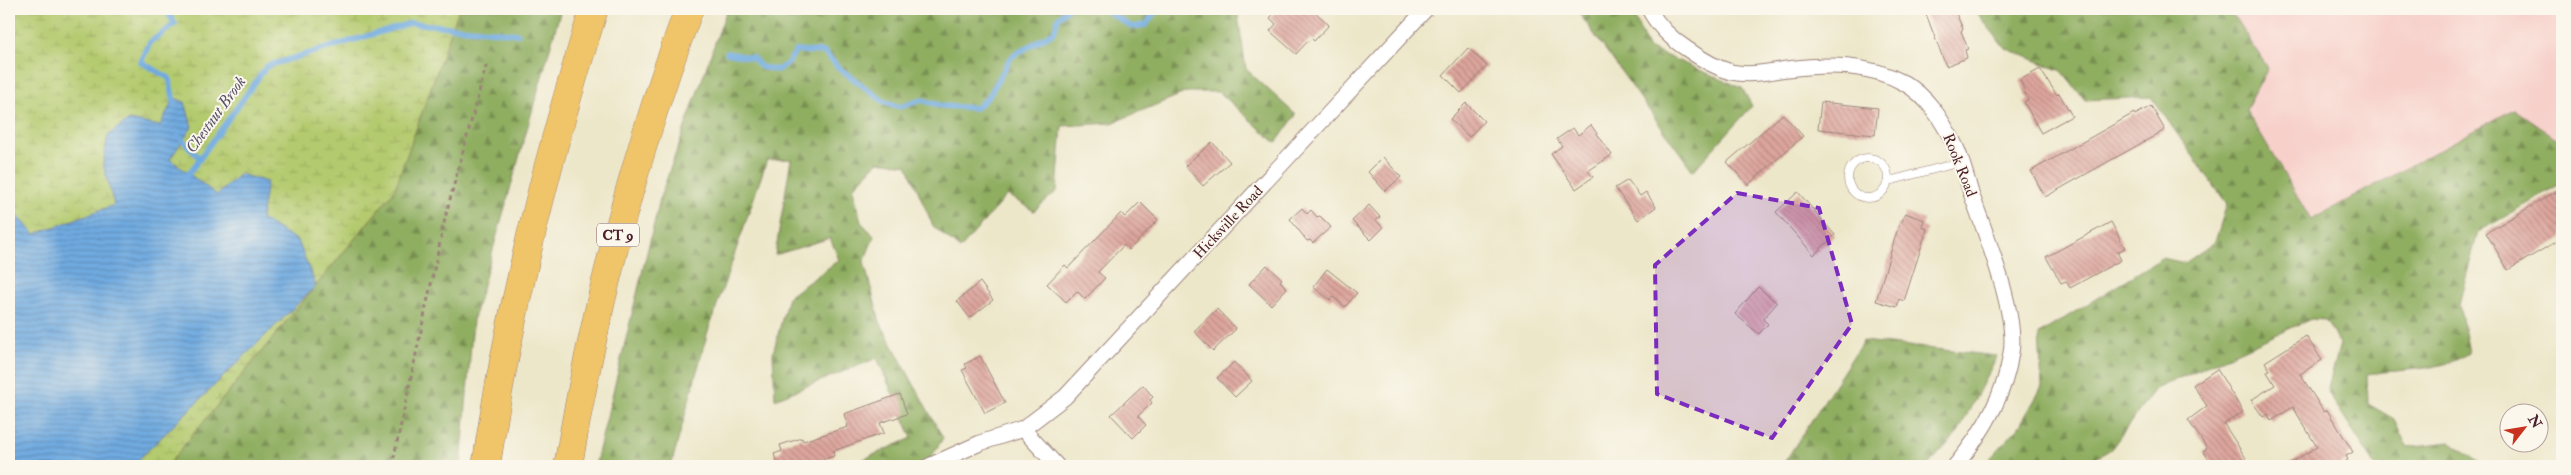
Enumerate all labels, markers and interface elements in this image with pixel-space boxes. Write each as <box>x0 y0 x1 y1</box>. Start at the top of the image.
water label: Chestnut Brook <box>181 72 251 157</box>
street label: Rook Road <box>1938 131 1981 200</box>
street label: Hicksville Road <box>1190 181 1268 263</box>
road number: CT 9 <box>597 224 639 246</box>
north arrow <box>2498 402 2548 452</box>
text: N <box>2524 411 2545 432</box>

